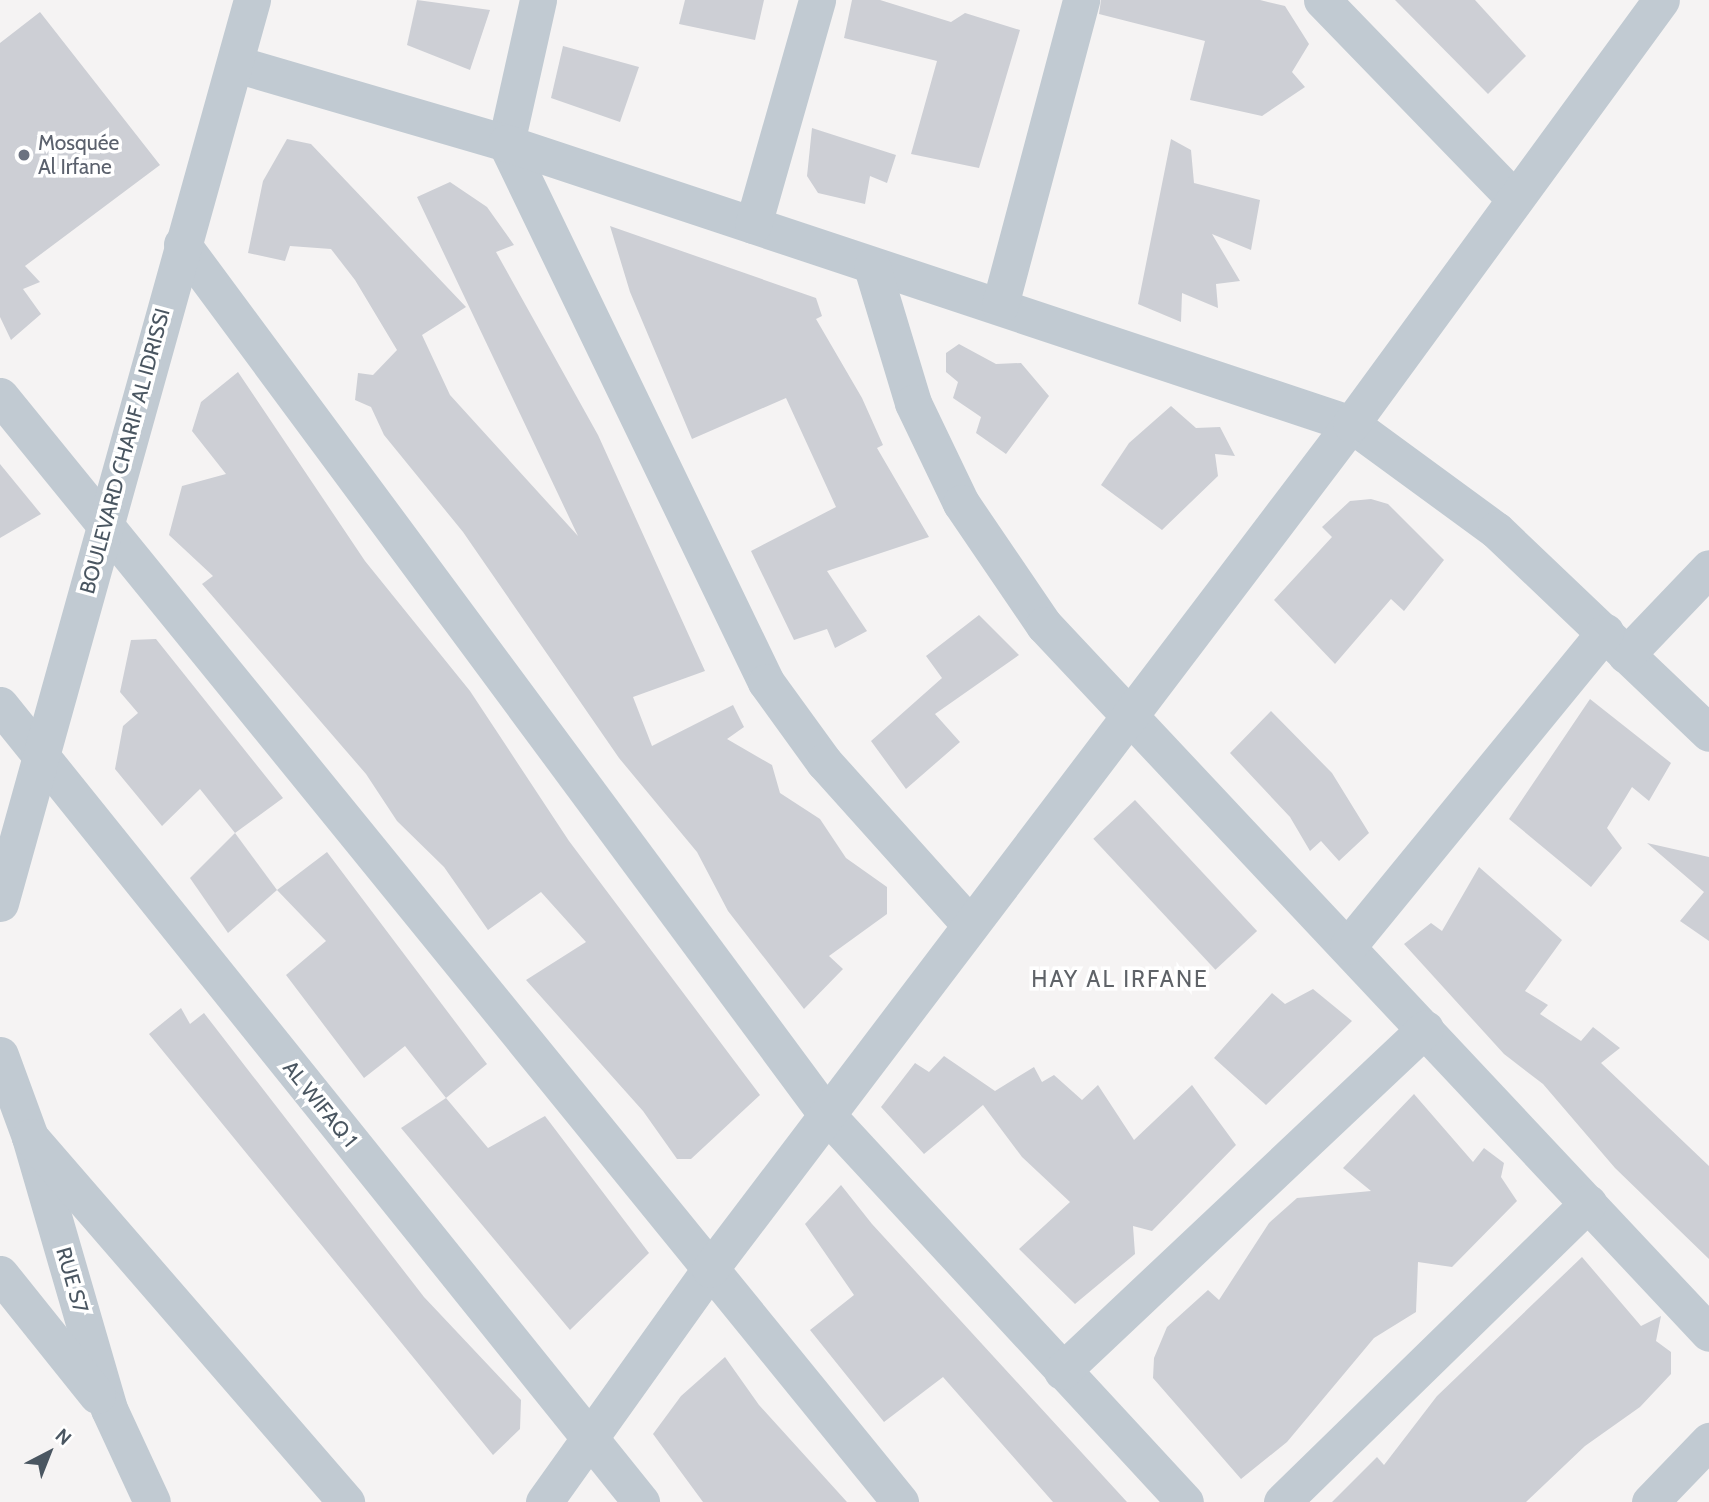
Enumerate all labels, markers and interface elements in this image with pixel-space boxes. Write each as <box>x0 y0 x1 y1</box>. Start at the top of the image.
place label: Mosquée Al Irfane <box>38 130 119 180</box>
marker: Mosquée Al Irfane <box>16 147 32 163</box>
street label: BOULEVARD CHARIF AL IDRISSI <box>75 305 175 597</box>
district label: HAY AL IRFANE <box>1033 965 1207 993</box>
street label: AL WIFAQ 1 <box>278 1056 362 1152</box>
street label: RUE S7 <box>51 1244 93 1316</box>
north arrow <box>14 1418 84 1488</box>
text: N <box>51 1424 76 1450</box>

